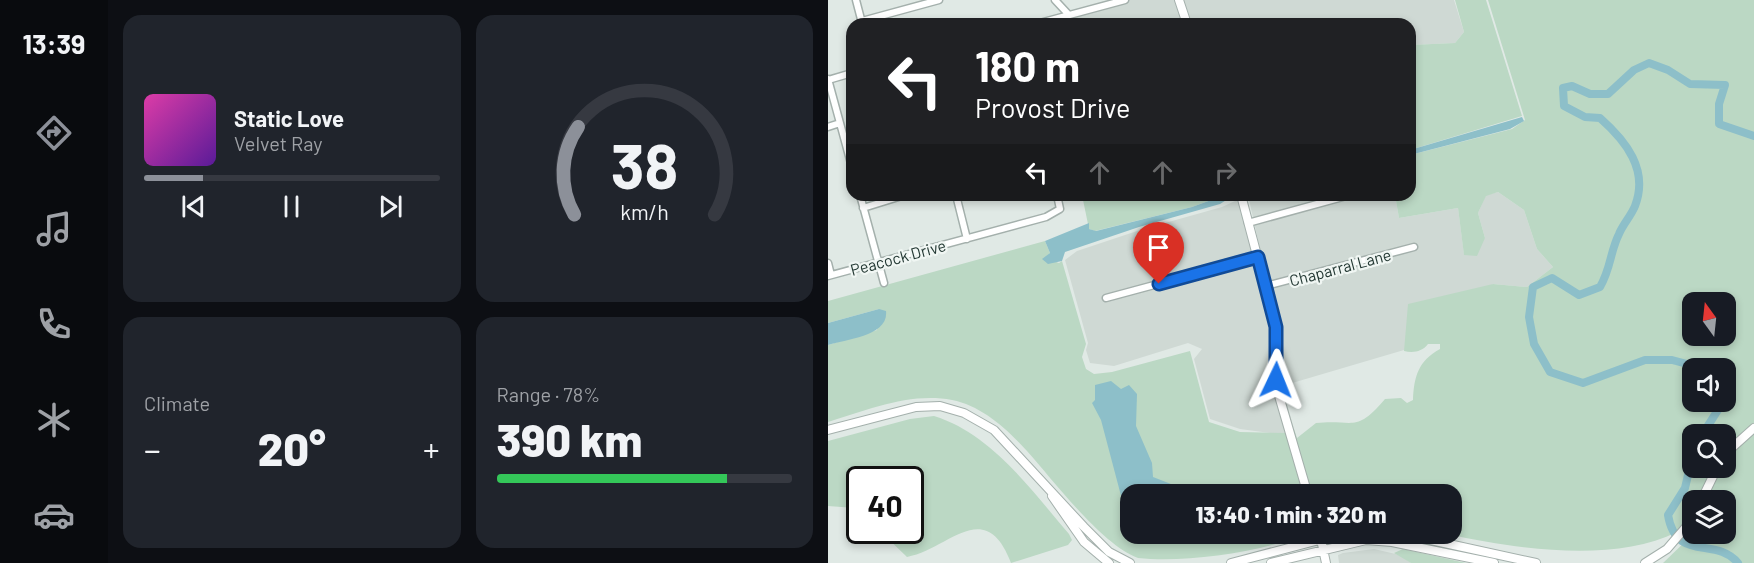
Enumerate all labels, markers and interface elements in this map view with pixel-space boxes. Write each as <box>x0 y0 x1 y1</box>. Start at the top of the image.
text: 13:39 <box>23 27 85 59</box>
text: 180 m <box>975 40 1080 90</box>
icon: left <box>876 42 954 120</box>
text: Provost Drive <box>975 91 1130 123</box>
text: Static Love <box>234 105 344 131</box>
icon: directions <box>33 112 75 154</box>
text: 38 <box>611 128 678 202</box>
text: Velvet Ray <box>234 131 323 155</box>
icon: left <box>1020 156 1053 189</box>
icon: ahead <box>1083 156 1116 189</box>
icon: ahead <box>1146 156 1179 189</box>
icon: right <box>1209 156 1242 189</box>
icon: previous <box>177 190 210 223</box>
icon: pause <box>275 190 308 223</box>
icon: next <box>374 190 407 223</box>
text: km/h <box>620 200 669 225</box>
icon: music <box>33 208 75 250</box>
pin <box>1133 222 1184 284</box>
icon: arrive <box>1142 231 1175 264</box>
street label: Peacock Drive <box>848 235 948 279</box>
street label: Chaparral Lane <box>1287 244 1393 290</box>
north arrow <box>1682 292 1736 346</box>
map controls <box>1682 292 1736 544</box>
icon: phone <box>33 303 75 345</box>
position arrow <box>1244 348 1308 412</box>
button: sound <box>1682 358 1736 412</box>
text: Range · 78% <box>497 382 600 406</box>
text: Climate <box>144 391 210 415</box>
icon: climate <box>33 399 75 441</box>
text: 390 km <box>497 412 642 466</box>
text: 20° <box>258 421 326 475</box>
button: search <box>1682 424 1736 478</box>
text: − <box>144 429 161 469</box>
text: + <box>423 429 440 469</box>
speed limit sign: 40 <box>846 466 924 544</box>
button: layers <box>1682 490 1736 544</box>
icon: car <box>33 494 75 536</box>
text: 13:40 · 1 min · 320 m <box>1195 501 1387 527</box>

